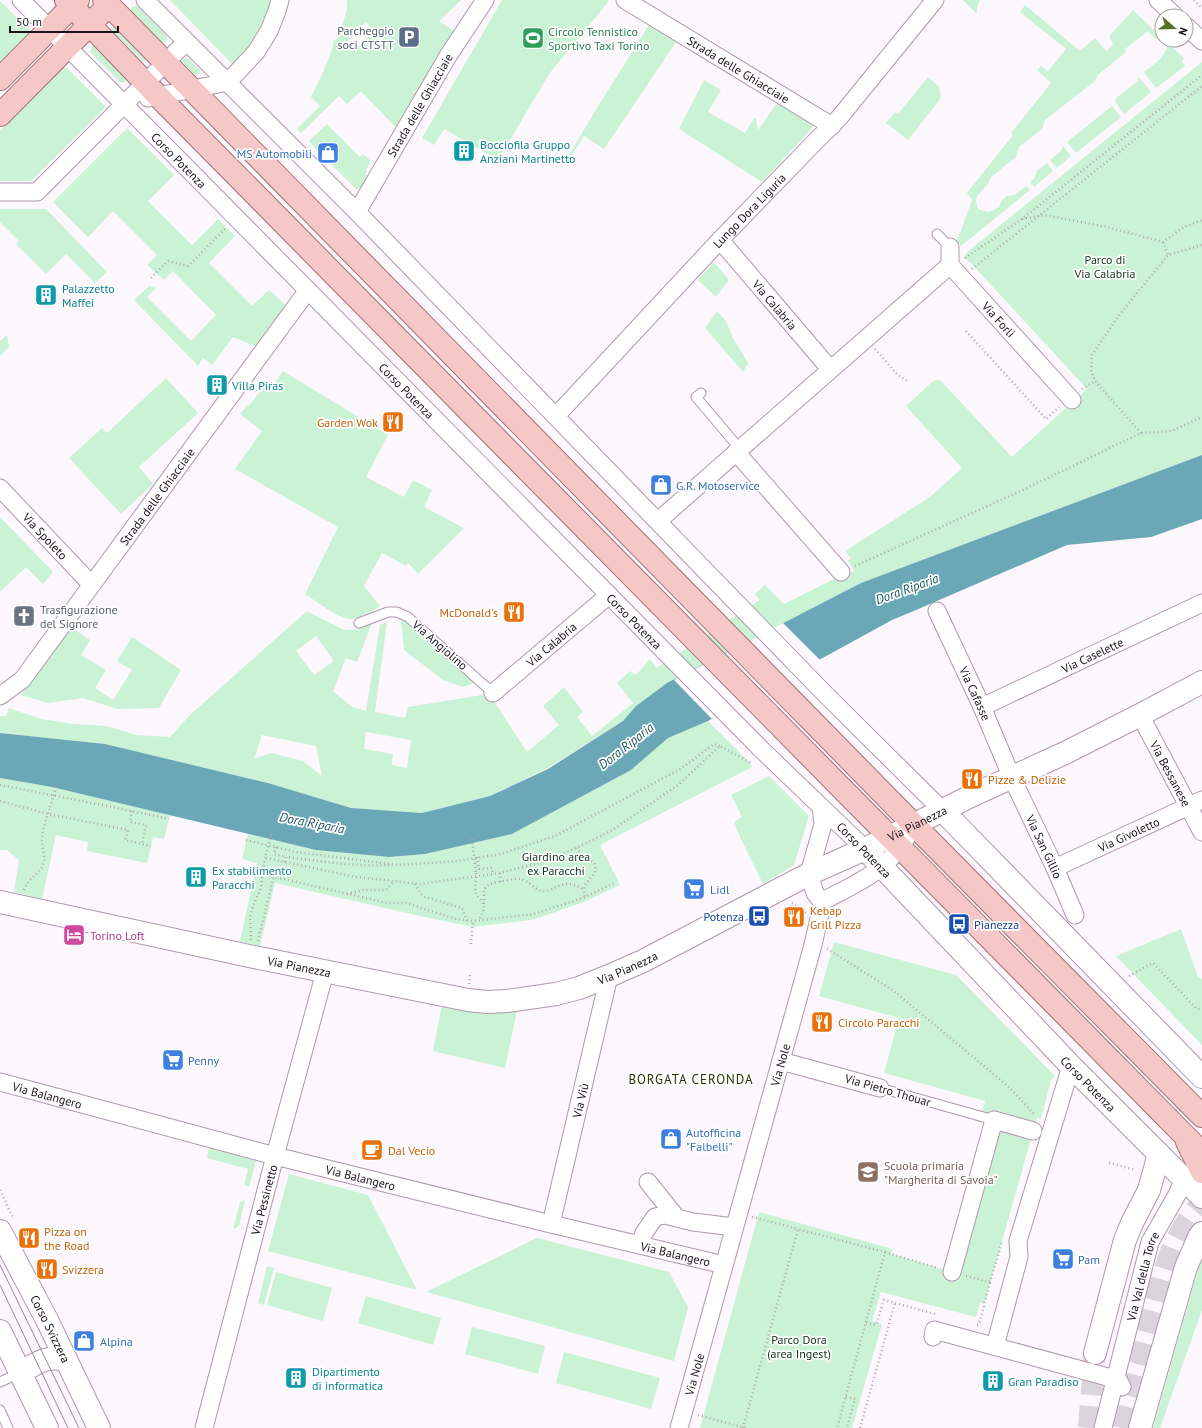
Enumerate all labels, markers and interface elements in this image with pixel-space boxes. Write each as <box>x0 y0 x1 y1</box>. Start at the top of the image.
scale bar <box>10 8 118 34</box>
north arrow <box>1154 8 1194 48</box>
text: 50 m <box>16 14 42 29</box>
place label: Parcheggio soci CTSTT <box>337 23 394 52</box>
parking icon: Parcheggio soci CTSTT <box>396 24 422 50</box>
place label: Circolo Tennistico Sportivo Taxi Torino <box>548 24 649 53</box>
sports icon: Circolo Tennistico Sportivo Taxi Torino <box>520 25 546 51</box>
text: N <box>1176 26 1191 37</box>
street label: Strada delle Ghiacciaie <box>685 32 793 106</box>
street label: Strada delle Ghiacciaie <box>383 50 455 159</box>
street label: Corso Potenza <box>148 129 210 191</box>
place label: Bocciofila Gruppo Anziani Martinetto <box>480 137 575 166</box>
building icon: Bocciofila Gruppo Anziani Martinetto <box>451 138 477 164</box>
shop icon: MS Automobili <box>315 140 341 166</box>
place label: MS Automobili <box>237 146 312 161</box>
street label: Lungo Dora Liguria <box>709 170 788 251</box>
park label: Parco di Via Calabria <box>1074 252 1136 281</box>
street label: Via Calabria <box>749 276 801 333</box>
place label: Palazzetto Maffei <box>62 281 115 310</box>
building icon: Palazzetto Maffei <box>33 282 59 308</box>
street label: Via Forlì <box>978 298 1019 340</box>
street label: Corso Potenza <box>376 360 438 422</box>
building icon: Villa Piras <box>204 372 230 398</box>
place label: Villa Piras <box>231 378 283 393</box>
restaurant icon: Garden Wok <box>380 409 406 435</box>
place label: Garden Wok <box>317 415 378 430</box>
street label: Strada delle Ghiacciaie <box>116 445 197 548</box>
shop icon: G.R. Motoservice <box>648 472 674 498</box>
place label: G.R. Motoservice <box>676 478 760 493</box>
street label: Via Spoleto <box>19 509 71 562</box>
water label: Dora Riparia <box>873 569 942 608</box>
street label: Corso Potenza <box>604 590 665 652</box>
restaurant icon: McDonald's <box>501 599 527 625</box>
place label: Trasfigurazione del Signore <box>40 602 118 631</box>
church icon: Trasfigurazione del Signore <box>11 603 37 629</box>
place label: McDonald's <box>439 605 498 620</box>
street label: Via Angiolino <box>409 616 471 673</box>
street label: Via Calabria <box>522 618 579 670</box>
street label: Via Caselette <box>1058 634 1126 676</box>
street label: Via Cafasse <box>956 663 994 723</box>
water label: Dora Riparia <box>595 719 658 773</box>
street label: Via Bessanese <box>1147 737 1194 809</box>
restaurant icon: Pizze & Delizie <box>959 766 985 792</box>
place label: Pizze & Delizie <box>988 772 1066 787</box>
street label: Via Pianezza <box>884 802 949 845</box>
water label: Dora Riparia <box>278 808 347 838</box>
street label: Via San Gillio <box>1023 811 1066 881</box>
street label: Via Givoletto <box>1095 813 1162 855</box>
street label: Corso Potenza <box>834 819 895 881</box>
park label: Giardino area ex Paracchi <box>522 849 590 878</box>
place label: Ex stabilimento Paracchi <box>212 863 292 892</box>
building icon: Ex stabilimento Paracchi <box>183 864 209 890</box>
supermarket icon: Lidl <box>681 876 707 902</box>
place label: Lidl <box>710 882 730 897</box>
bus stop icon: Potenza <box>746 903 772 929</box>
place label: Kebap Grill Pizza <box>810 903 862 932</box>
restaurant icon: Kebap Grill Pizza <box>781 904 807 930</box>
place label: Potenza <box>703 909 744 924</box>
bus stop icon: Pianezza <box>946 911 972 937</box>
place label: Pianezza <box>974 917 1019 932</box>
hotel icon: Torino Loft <box>61 922 87 948</box>
place label: Torino Loft <box>90 928 145 943</box>
street label: Via Pianezza <box>594 947 660 988</box>
street label: Via Pianezza <box>265 952 332 980</box>
restaurant icon: Circolo Paracchi <box>809 1009 835 1035</box>
place label: Circolo Paracchi <box>838 1015 919 1030</box>
street label: Via Nole <box>766 1042 793 1089</box>
supermarket icon: Penny <box>160 1047 186 1073</box>
place label: Penny <box>188 1053 220 1068</box>
street label: Corso Potenza <box>1058 1053 1119 1114</box>
street label: Via Pietro Thouar <box>842 1070 933 1109</box>
district label: BORGATA CERONDA <box>628 1071 754 1088</box>
street label: Via Balangero <box>10 1078 84 1111</box>
street label: Via Viù <box>568 1081 591 1120</box>
place label: Autofficina "Falbelli" <box>686 1125 741 1154</box>
shop icon: Autofficina "Falbelli" <box>658 1126 684 1152</box>
cafe icon: Dal Vecio <box>359 1137 385 1163</box>
place label: Dal Vecio <box>388 1143 435 1158</box>
place label: Scuola primaria "Margherita di Savoia" <box>884 1158 998 1187</box>
school or university icon: Scuola primaria "Margherita di Savoia" <box>855 1159 881 1185</box>
street label: Via Balangero <box>323 1161 397 1193</box>
street label: Via Pessinetto <box>247 1163 280 1237</box>
place label: Pizza on the Road <box>44 1224 89 1253</box>
restaurant icon: Pizza on the Road <box>16 1225 42 1251</box>
street label: Via Val della Torre <box>1123 1229 1162 1323</box>
street label: Via Balangero <box>638 1238 712 1269</box>
supermarket icon: Pam <box>1050 1246 1076 1272</box>
place label: Pam <box>1078 1252 1100 1267</box>
restaurant icon: Svizzera <box>34 1256 60 1282</box>
place label: Svizzera <box>62 1262 104 1277</box>
street label: Corso Svizzera <box>28 1292 74 1365</box>
shop icon: Alpina <box>71 1328 97 1354</box>
park label: Parco Dora (area Ingest) <box>767 1332 831 1361</box>
place label: Alpina <box>100 1334 133 1349</box>
street label: Via Nole <box>681 1351 707 1398</box>
place label: Dipartimento di informatica <box>312 1364 383 1393</box>
building icon: Dipartimento di informatica <box>283 1365 309 1391</box>
building icon: Gran Paradiso <box>980 1368 1006 1394</box>
place label: Gran Paradiso <box>1008 1374 1079 1389</box>

